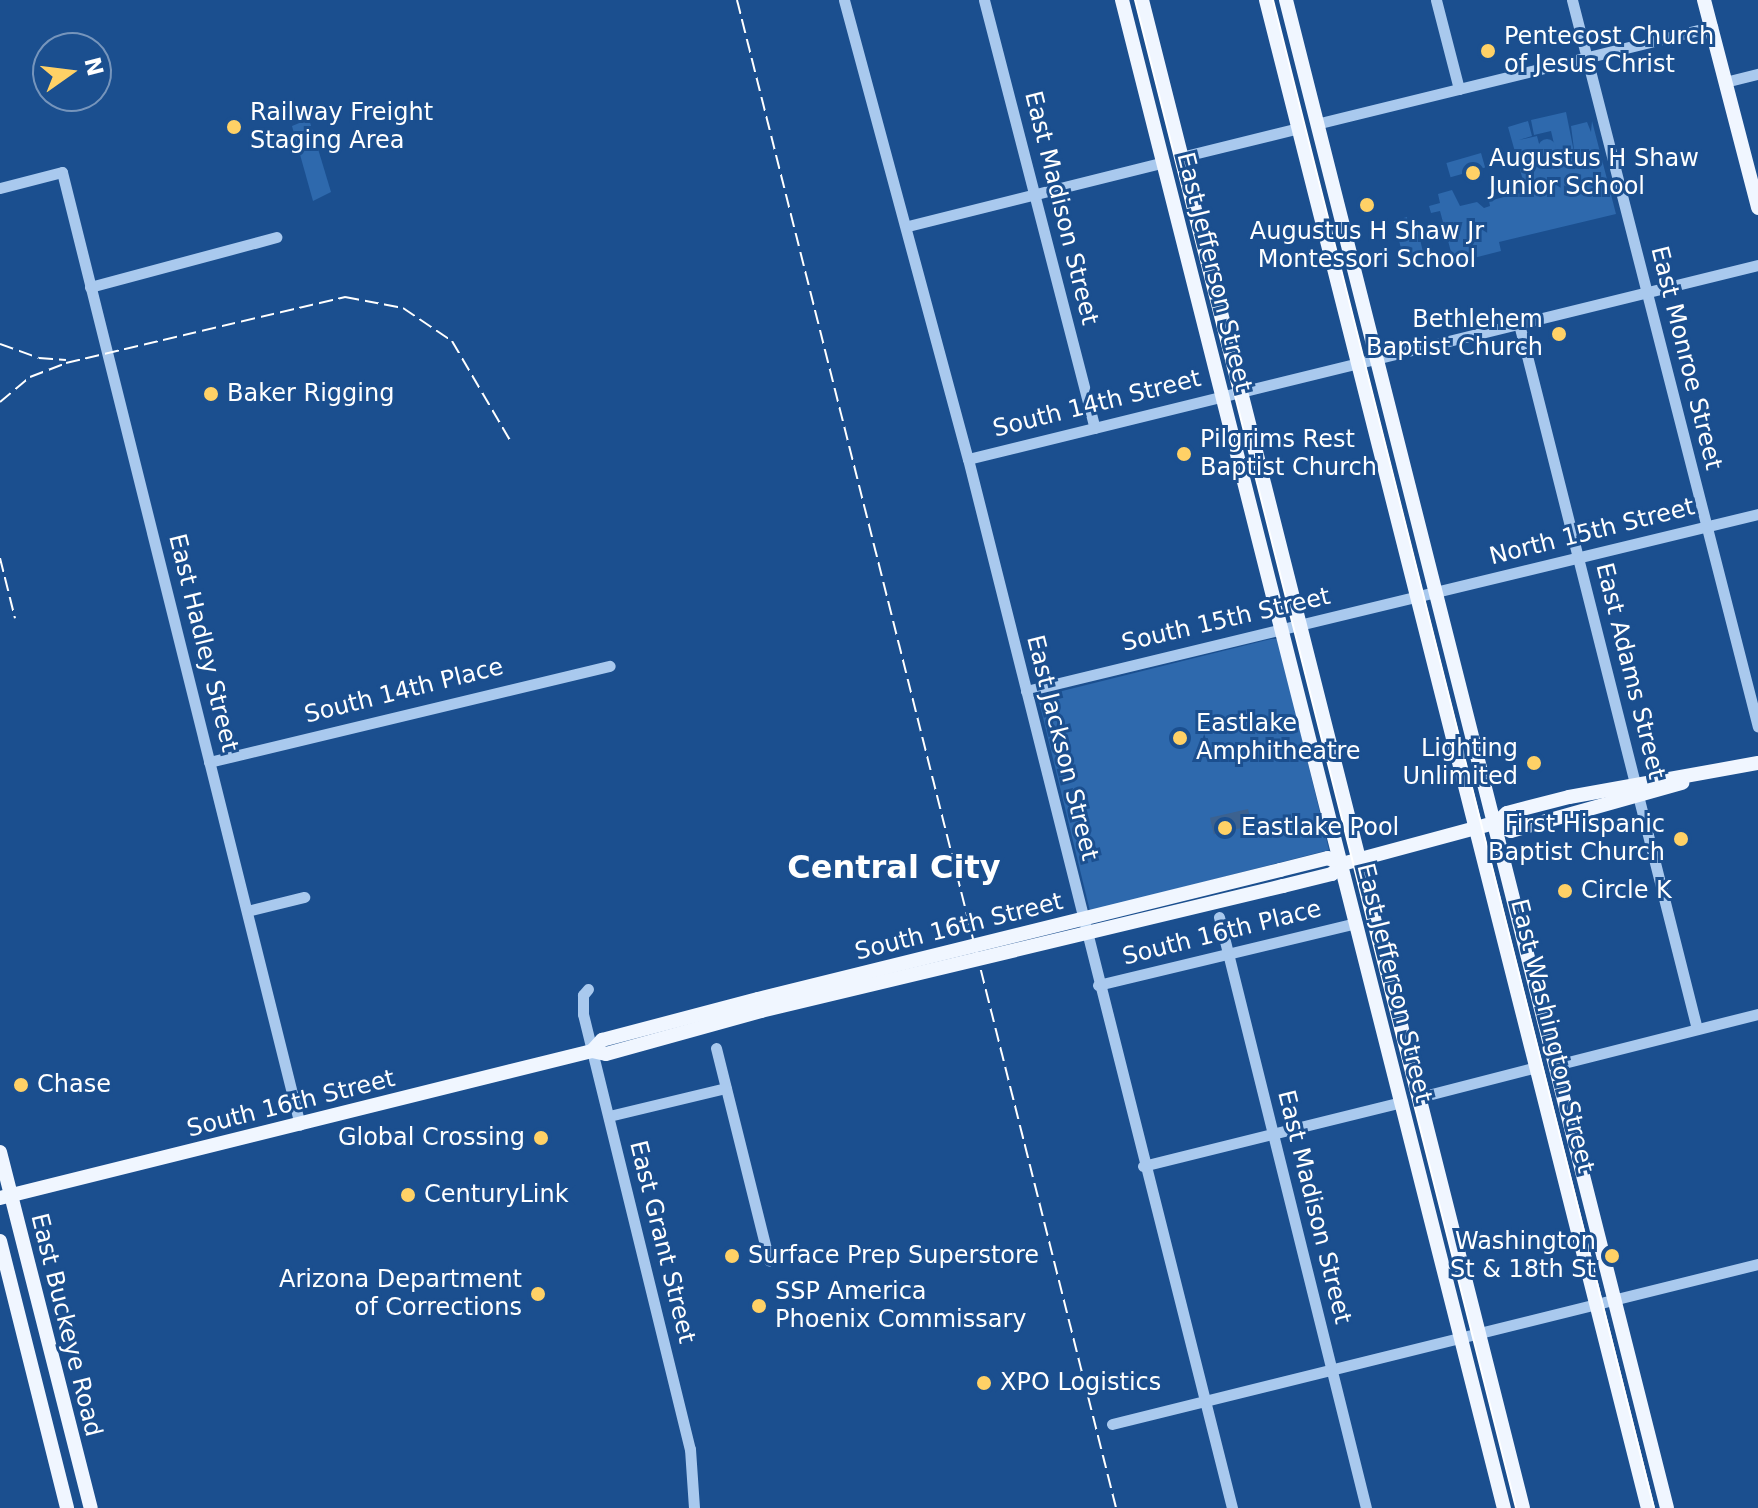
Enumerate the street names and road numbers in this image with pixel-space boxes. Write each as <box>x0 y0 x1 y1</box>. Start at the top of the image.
street label: East Madison Street <box>1018 88 1104 328</box>
street label: East Jefferson Street <box>1170 149 1258 395</box>
street label: East Monroe Street <box>1644 243 1728 473</box>
street label: South 14th Street <box>990 364 1204 444</box>
street label: North 15th Street <box>1486 493 1698 571</box>
street label: East Hadley Street <box>162 531 244 755</box>
street label: East Adams Street <box>1589 560 1671 782</box>
street label: South 15th Street <box>1119 582 1333 658</box>
street label: East Jackson Street <box>1020 632 1104 864</box>
street label: South 14th Place <box>302 652 506 730</box>
street label: East Jefferson Street <box>1350 860 1438 1106</box>
street label: South 16th Street <box>852 887 1066 967</box>
street label: South 16th Place <box>1120 894 1324 972</box>
street label: East Washington Street <box>1504 896 1600 1176</box>
street label: South 16th Street <box>184 1064 398 1144</box>
street label: East Madison Street <box>1271 1087 1357 1327</box>
street label: East Grant Street <box>623 1138 701 1346</box>
street label: East Buckeye Road <box>24 1210 108 1440</box>

